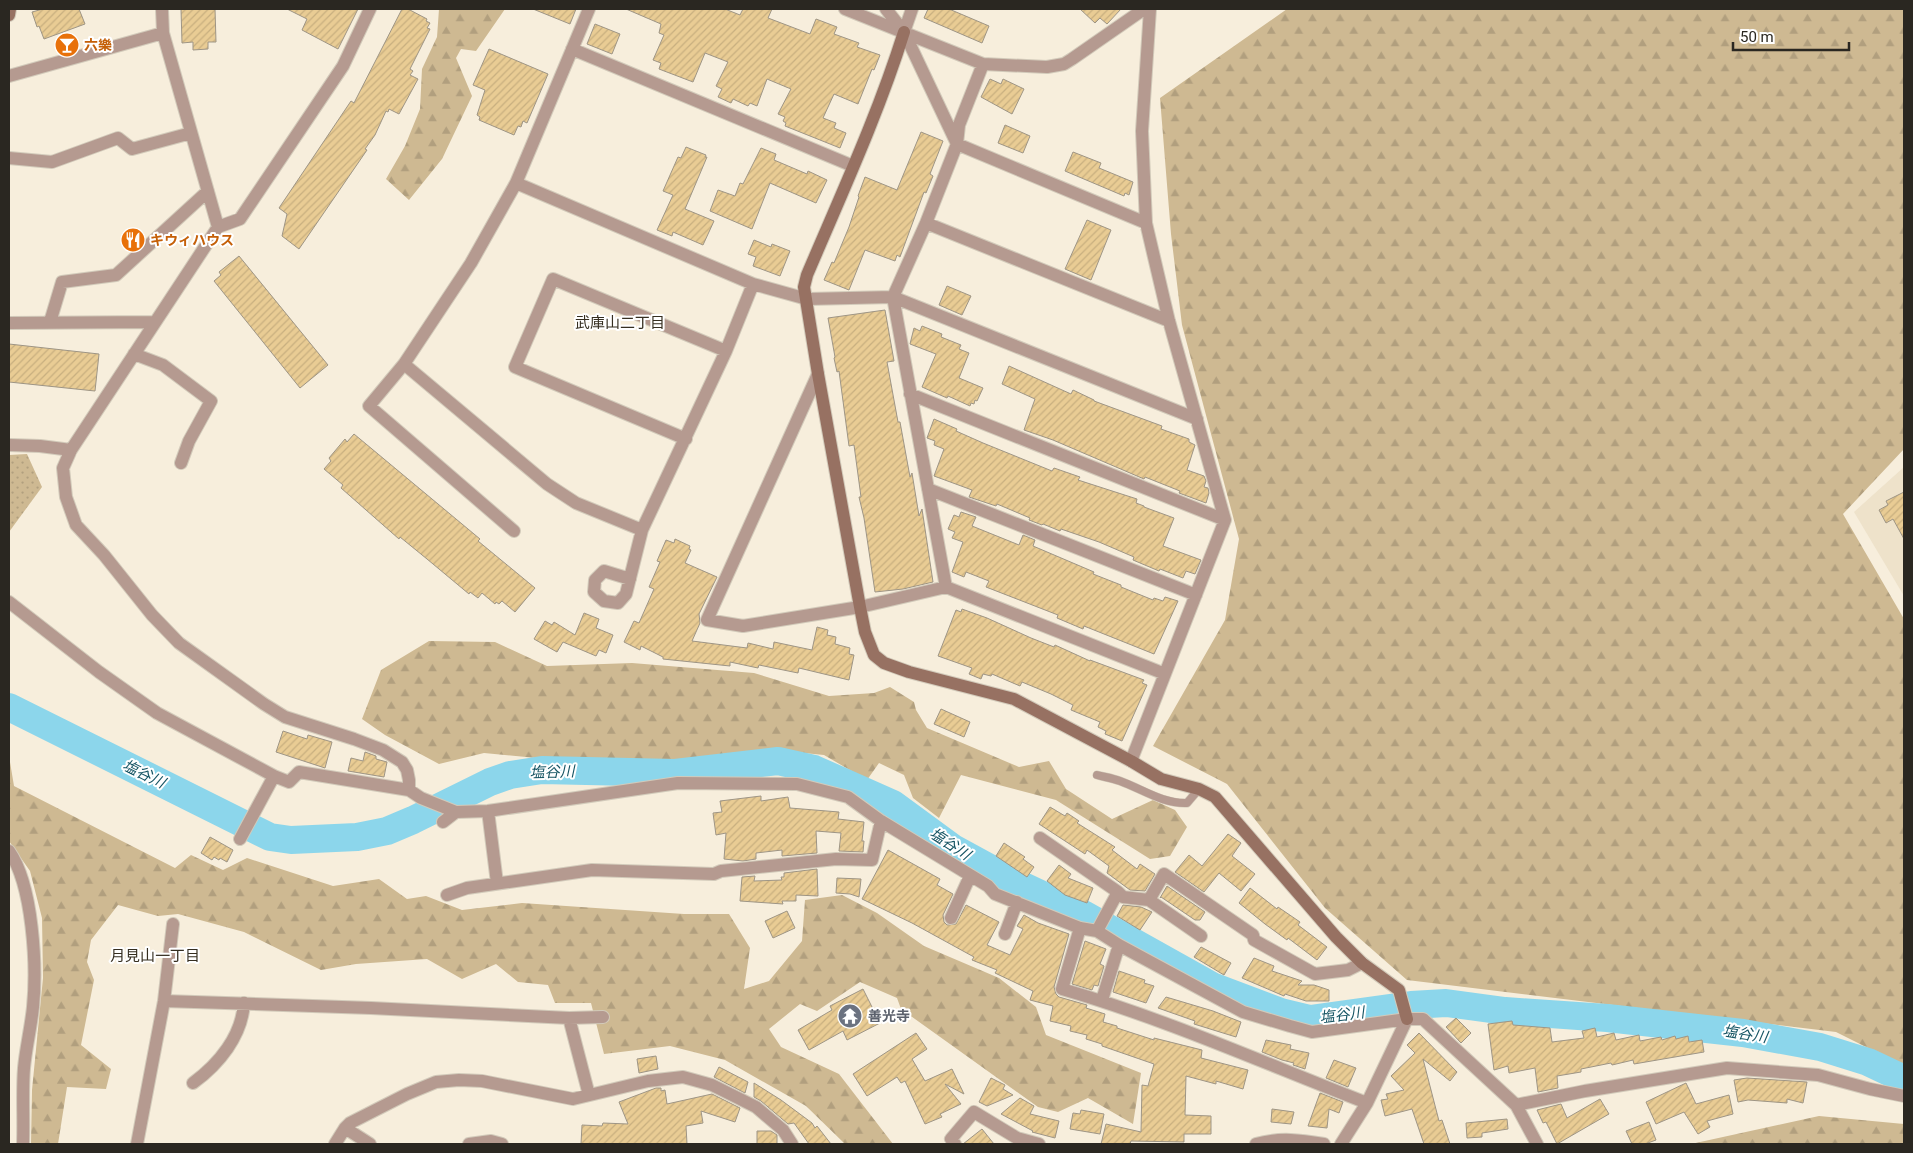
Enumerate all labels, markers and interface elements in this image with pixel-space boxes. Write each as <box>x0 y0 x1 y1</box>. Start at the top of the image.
scale bar <box>1733 20 1849 52</box>
text: 50 m <box>1740 28 1774 46</box>
bar icon: 六樂 <box>54 32 80 58</box>
place label: 六樂 <box>84 37 112 53</box>
restaurant icon: キウィハウス <box>120 227 146 253</box>
place label: キウィハウス <box>150 232 234 248</box>
district label: 武庫山二丁目 <box>575 314 665 332</box>
water label: 塩谷川 <box>120 756 170 793</box>
water label: 塩谷川 <box>529 762 577 782</box>
water label: 塩谷川 <box>926 824 975 865</box>
district label: 月見山一丁目 <box>110 947 200 965</box>
temple icon: 善光寺 <box>837 1003 863 1029</box>
water label: 塩谷川 <box>1319 1003 1367 1027</box>
place label: 善光寺 <box>868 1008 910 1024</box>
water label: 塩谷川 <box>1721 1022 1771 1047</box>

